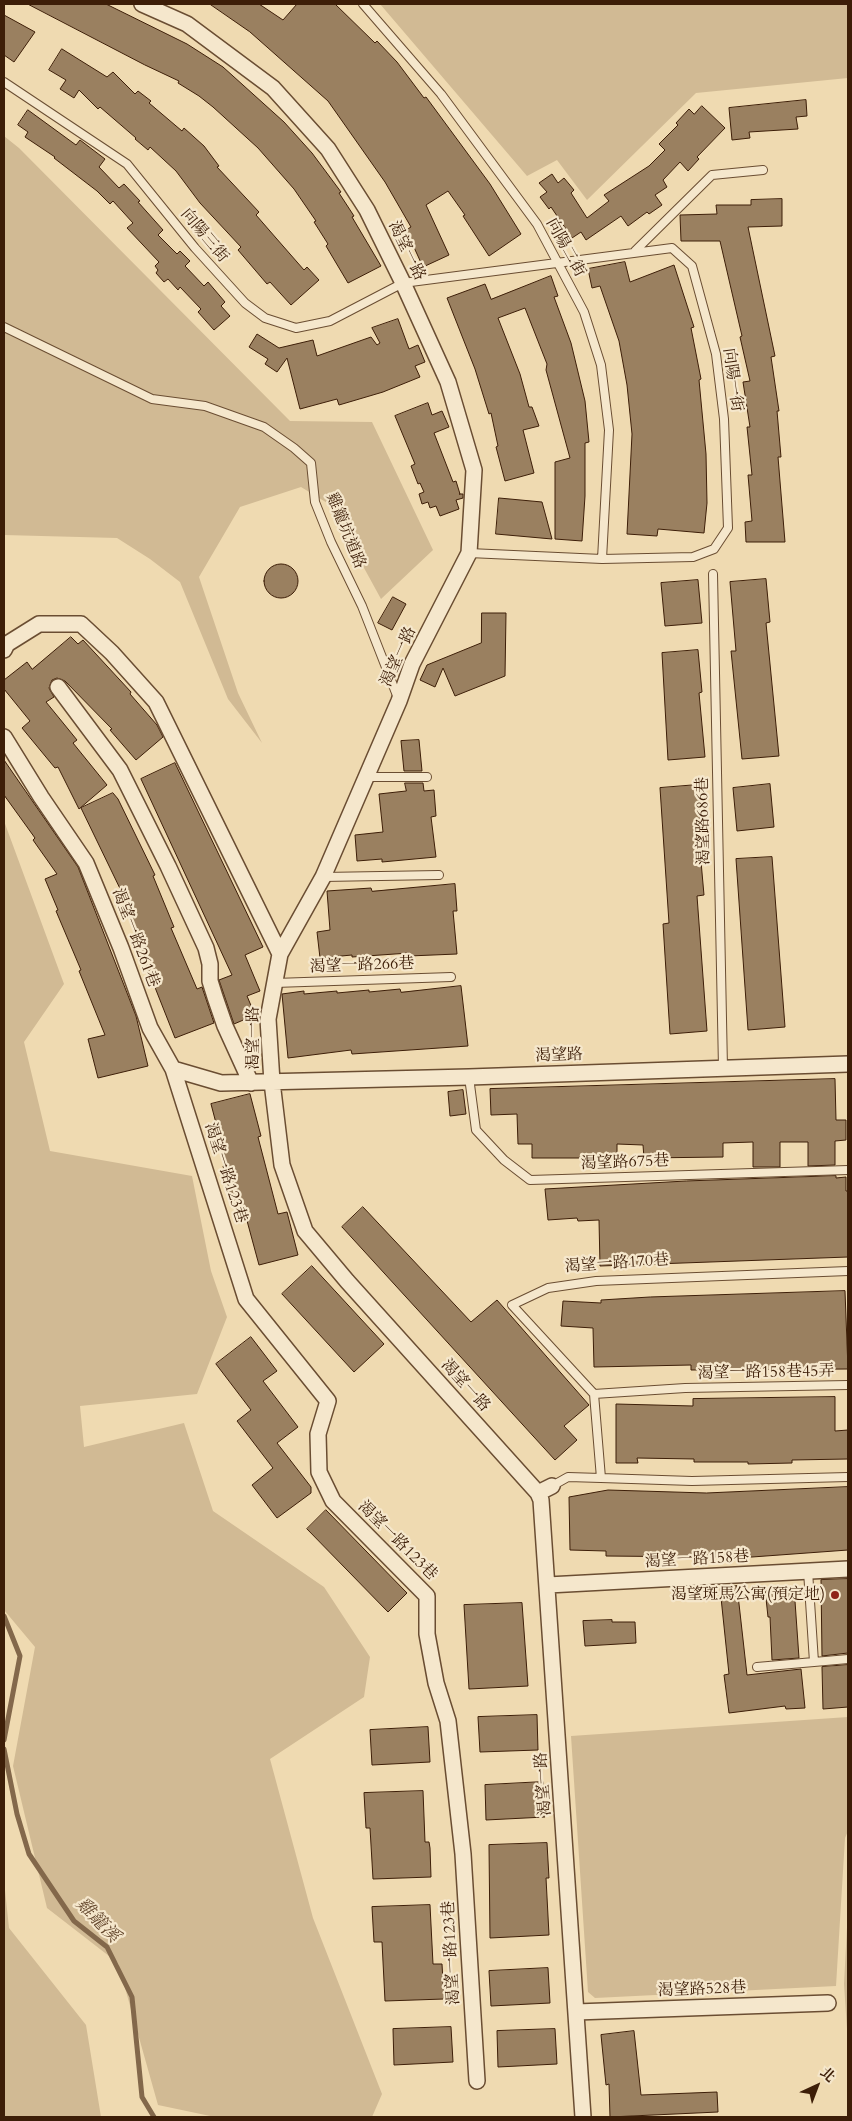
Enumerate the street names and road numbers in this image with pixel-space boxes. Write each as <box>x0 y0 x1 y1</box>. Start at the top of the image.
street label: 向陽三街 <box>176 205 232 267</box>
street label: 向陽二街 <box>541 215 589 281</box>
street label: 渴望一路 <box>383 218 429 284</box>
street label: 向陽一街 <box>718 347 746 413</box>
street label: 雞籠坑道路 <box>321 490 369 572</box>
street label: 渴望一路 <box>377 624 421 690</box>
street label: 渴望路686巷 <box>694 777 714 865</box>
street label: 渴望一路261巷 <box>107 886 163 990</box>
street label: 渴望一路266巷 <box>309 955 415 977</box>
street label: 渴望一路 <box>244 1006 264 1070</box>
street label: 渴望路 <box>535 1046 583 1066</box>
street label: 渴望一路123巷 <box>200 1120 250 1226</box>
street label: 渴望路675巷 <box>580 1152 670 1174</box>
street label: 渴望一路170巷 <box>564 1251 670 1277</box>
street label: 渴望一路 <box>436 1356 494 1416</box>
street label: 渴望一路158巷45弄 <box>697 1362 835 1384</box>
street label: 渴望一路123巷 <box>353 1497 441 1585</box>
street label: 渴望一路158巷 <box>644 1548 750 1572</box>
street label: 渴望一路 <box>532 1751 556 1817</box>
street label: 渴望一路123巷 <box>440 1900 464 2006</box>
street label: 渴望路528巷 <box>657 1979 747 2001</box>

